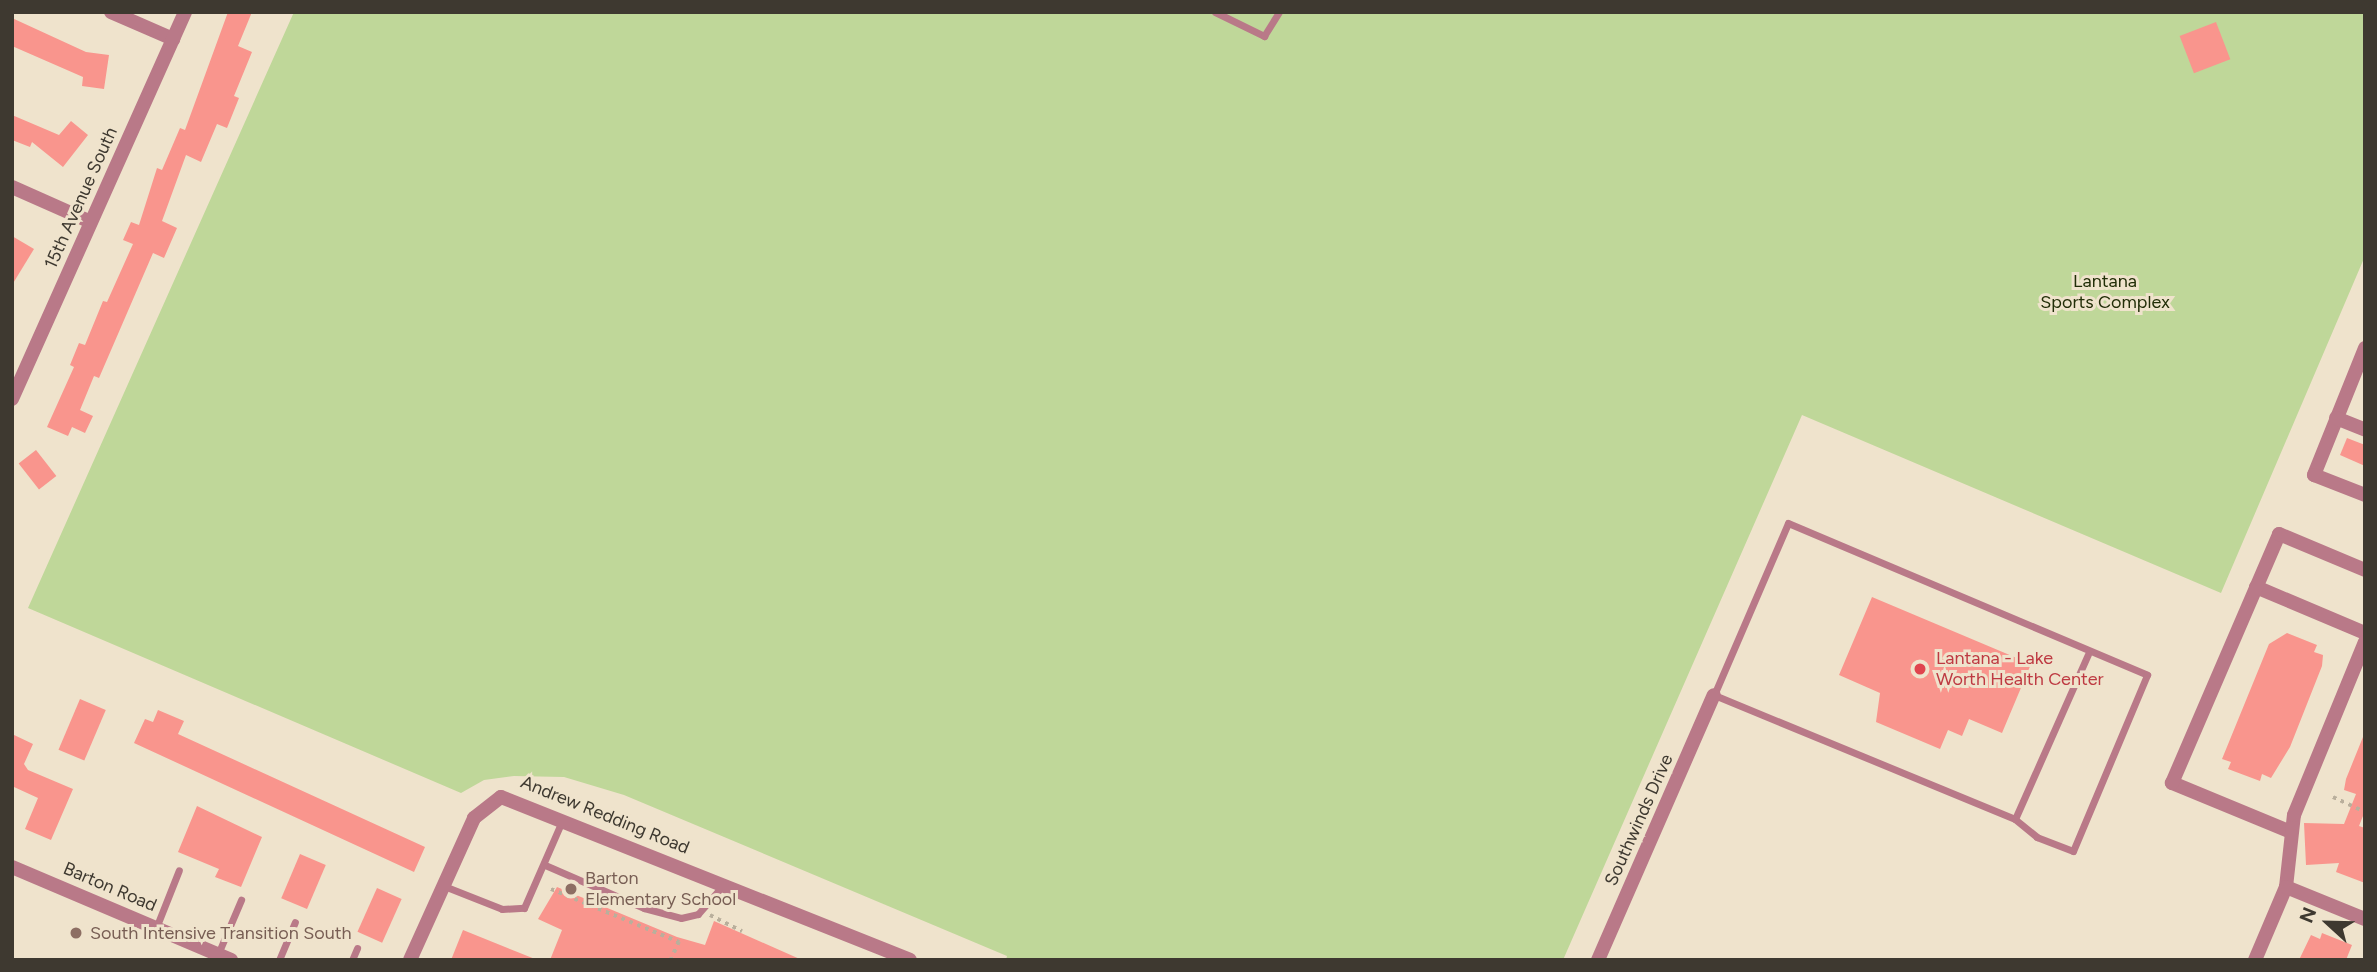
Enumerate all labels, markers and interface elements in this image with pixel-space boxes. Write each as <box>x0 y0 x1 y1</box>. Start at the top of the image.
street label: 15th Avenue South <box>40 124 122 272</box>
park label: Lantana Sports Complex <box>2040 271 2170 314</box>
place label: Lantana - Lake Worth Health Center <box>1936 648 2104 690</box>
marker: Lantana - Lake Worth Health Center <box>1910 659 1930 679</box>
street label: Southwinds Drive <box>1600 751 1678 889</box>
street label: Andrew Redding Road <box>518 771 692 859</box>
street label: Barton Road <box>60 858 160 916</box>
place label: Barton Elementary School <box>585 868 736 910</box>
marker: Barton Elementary School <box>563 881 579 897</box>
north arrow <box>2293 888 2363 958</box>
text: N <box>2295 904 2321 926</box>
place label: South Intensive Transition South <box>90 922 352 944</box>
marker: South Intensive Transition South <box>68 925 84 941</box>

